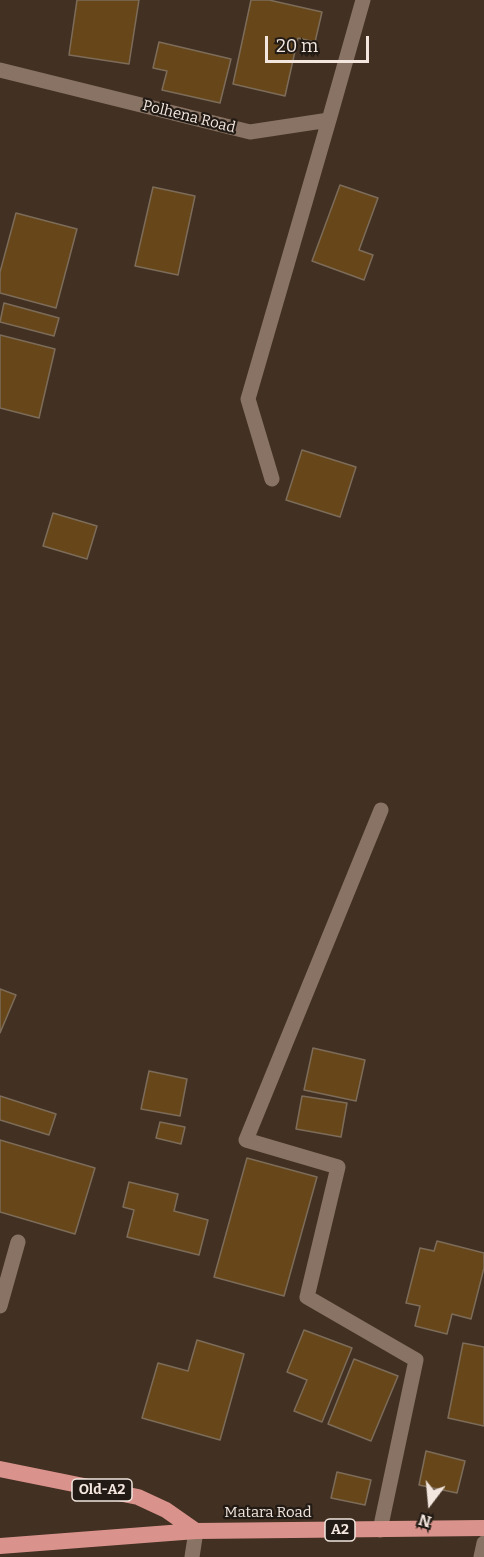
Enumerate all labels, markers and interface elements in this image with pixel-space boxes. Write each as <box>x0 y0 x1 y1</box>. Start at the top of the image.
scale bar <box>268 24 372 62</box>
text: 20 m <box>276 35 318 57</box>
street label: Polhena Road <box>141 97 237 137</box>
north arrow <box>400 1473 460 1533</box>
road number: Old-A2 <box>72 1479 132 1501</box>
street label: Matara Road <box>224 1504 312 1522</box>
text: N <box>416 1510 433 1532</box>
road number: A2 <box>325 1519 355 1541</box>

